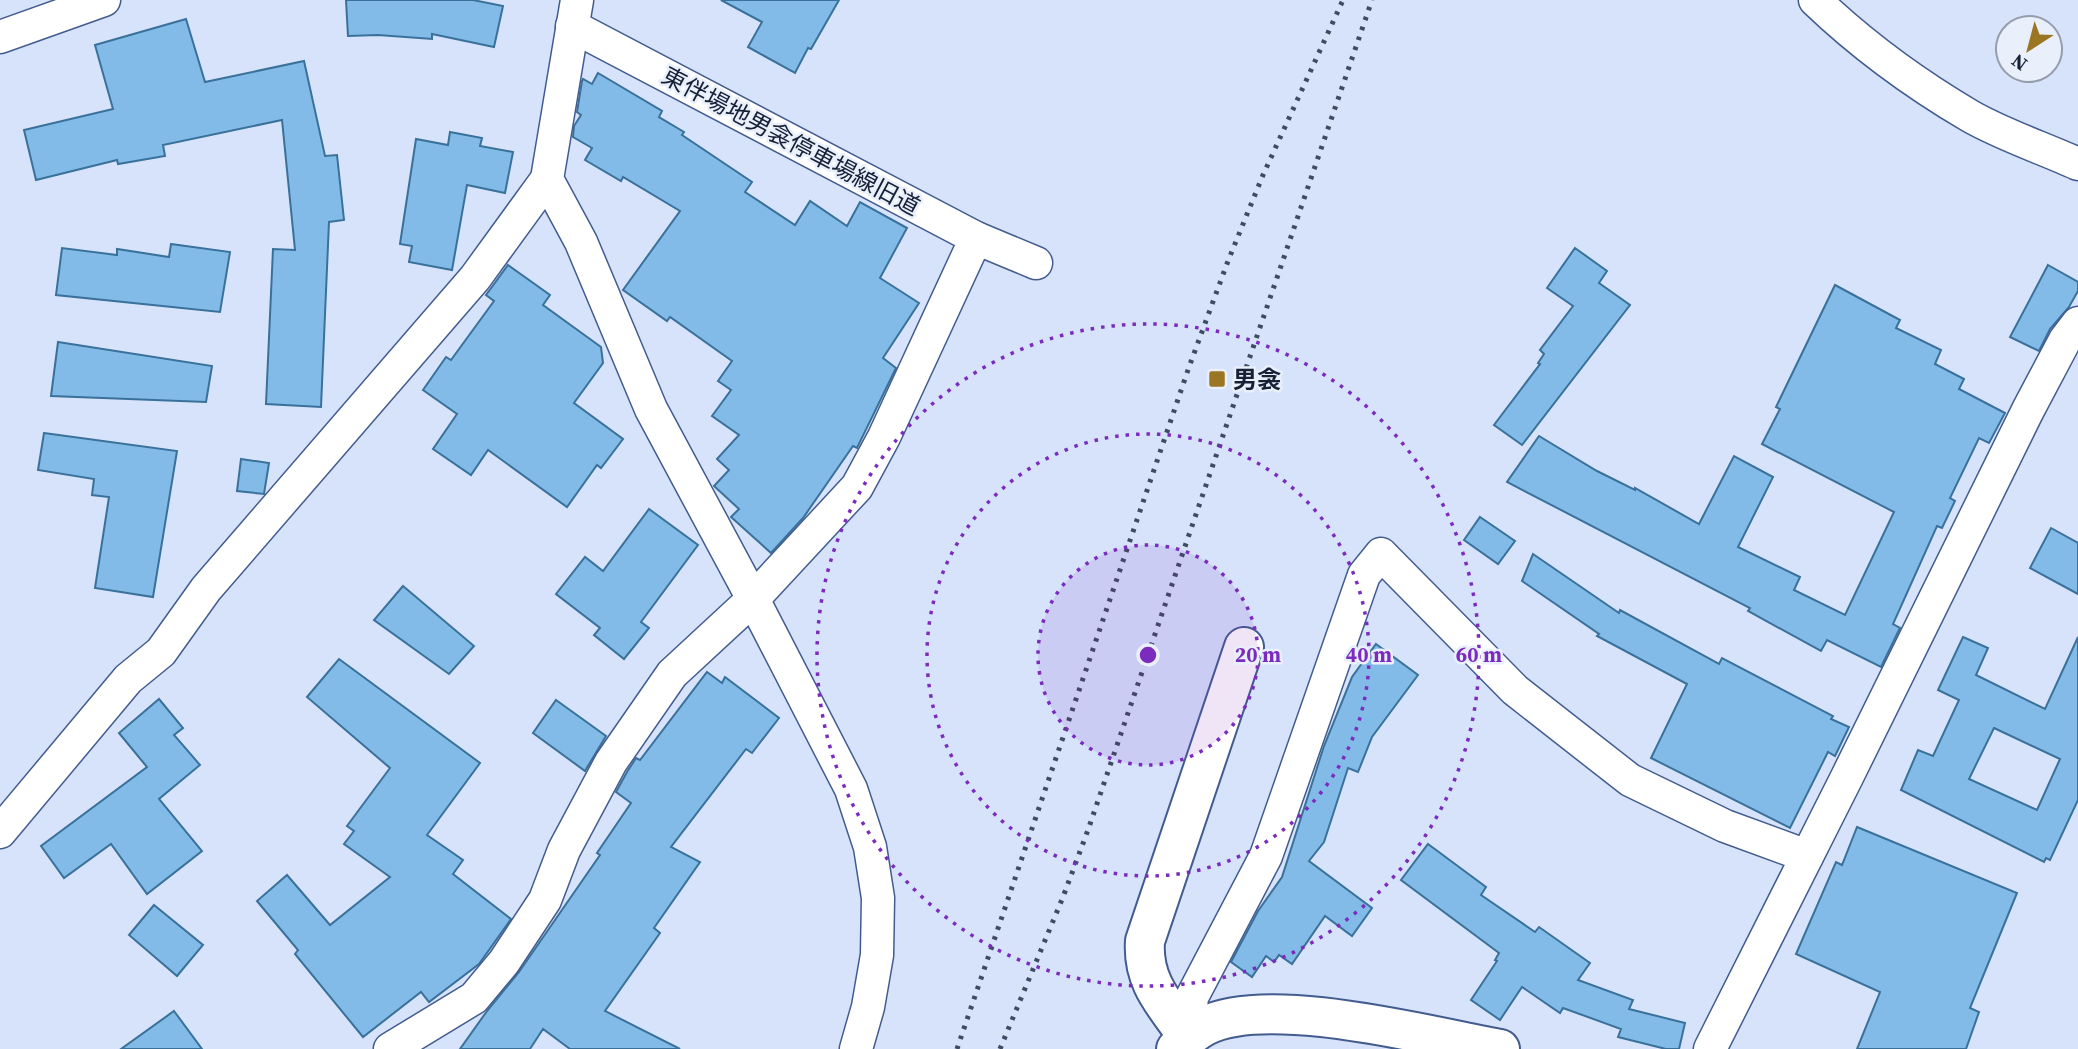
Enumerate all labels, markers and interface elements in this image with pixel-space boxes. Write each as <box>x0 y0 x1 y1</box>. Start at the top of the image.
north arrow <box>1994 14 2064 84</box>
text: N <box>2006 48 2032 77</box>
street label: 東伴場地男衾停車場線旧道 <box>656 59 926 223</box>
place label: 男衾 <box>1233 363 1281 396</box>
marker: 男衾 <box>1207 369 1227 389</box>
text: 20 m <box>1235 640 1281 669</box>
text: 40 m <box>1346 640 1392 669</box>
text: 60 m <box>1456 640 1502 669</box>
centre of rings <box>1136 643 1160 667</box>

